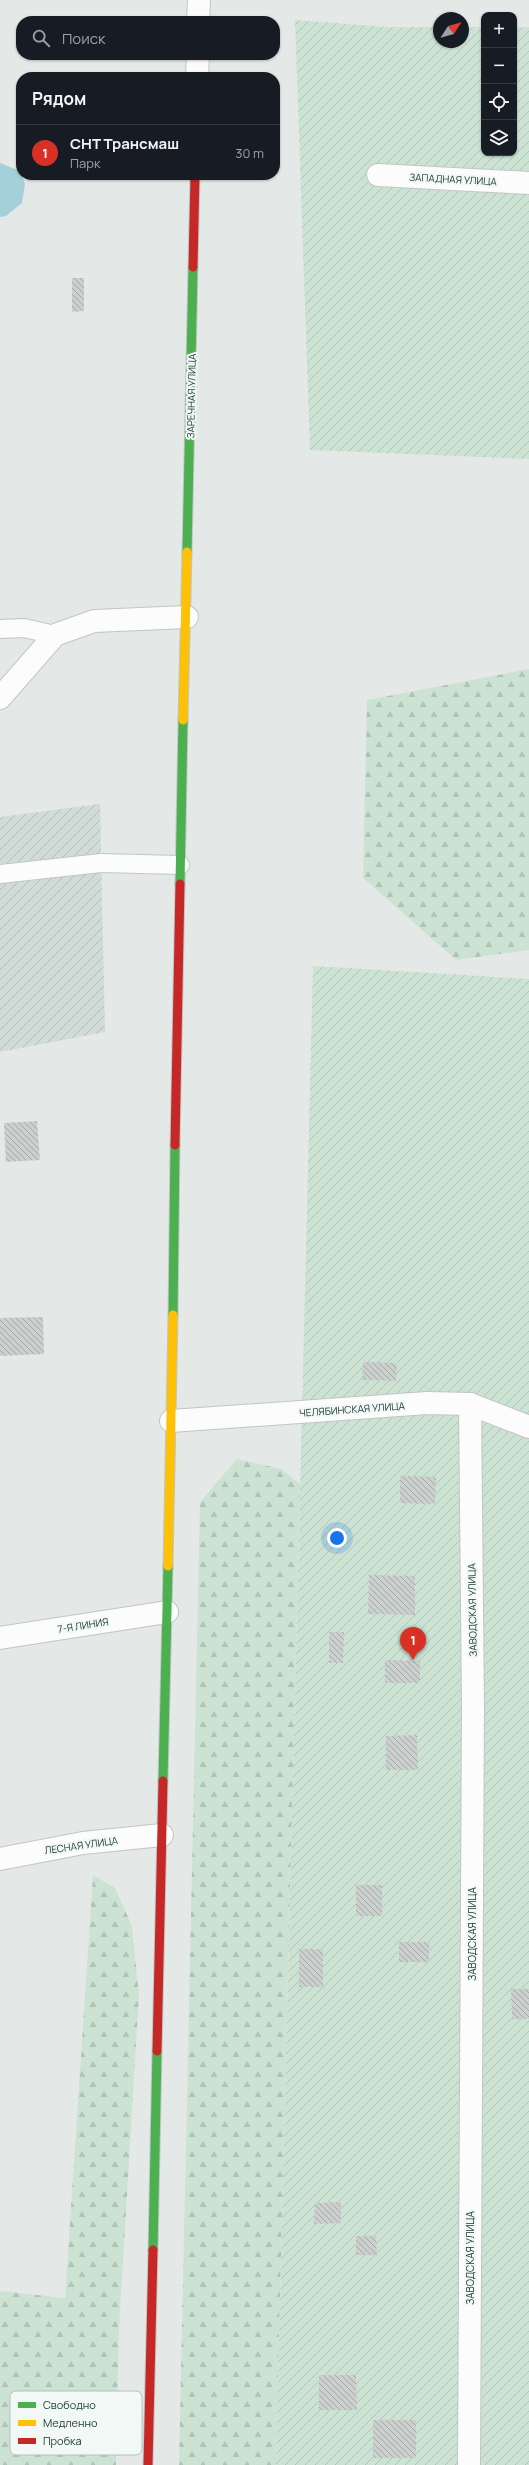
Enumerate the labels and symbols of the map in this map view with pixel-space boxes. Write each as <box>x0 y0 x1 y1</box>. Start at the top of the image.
north arrow <box>433 12 469 48</box>
street label: ЗАПАДНАЯ УЛИЦА <box>409 170 498 188</box>
street label: ЗАРЕЧНАЯ УЛИЦА <box>183 353 199 439</box>
street label: ЧЕЛЯБИНСКАЯ УЛИЦА <box>299 1398 406 1420</box>
your location <box>327 1528 347 1548</box>
street label: ЗАВОДСКАЯ УЛИЦА <box>464 1563 480 1657</box>
street label: 7-Я ЛИНИЯ <box>57 1614 109 1636</box>
pin: 1 <box>400 1627 426 1660</box>
street label: ЛЕСНАЯ УЛИЦА <box>43 1833 119 1857</box>
street label: ЗАВОДСКАЯ УЛИЦА <box>465 1887 479 1981</box>
street label: ЗАВОДСКАЯ УЛИЦА <box>463 2211 477 2305</box>
legend <box>10 2391 142 2455</box>
text: Свободно <box>43 2397 96 2412</box>
text: Медленно <box>43 2415 98 2430</box>
text: Пробка <box>43 2433 82 2448</box>

